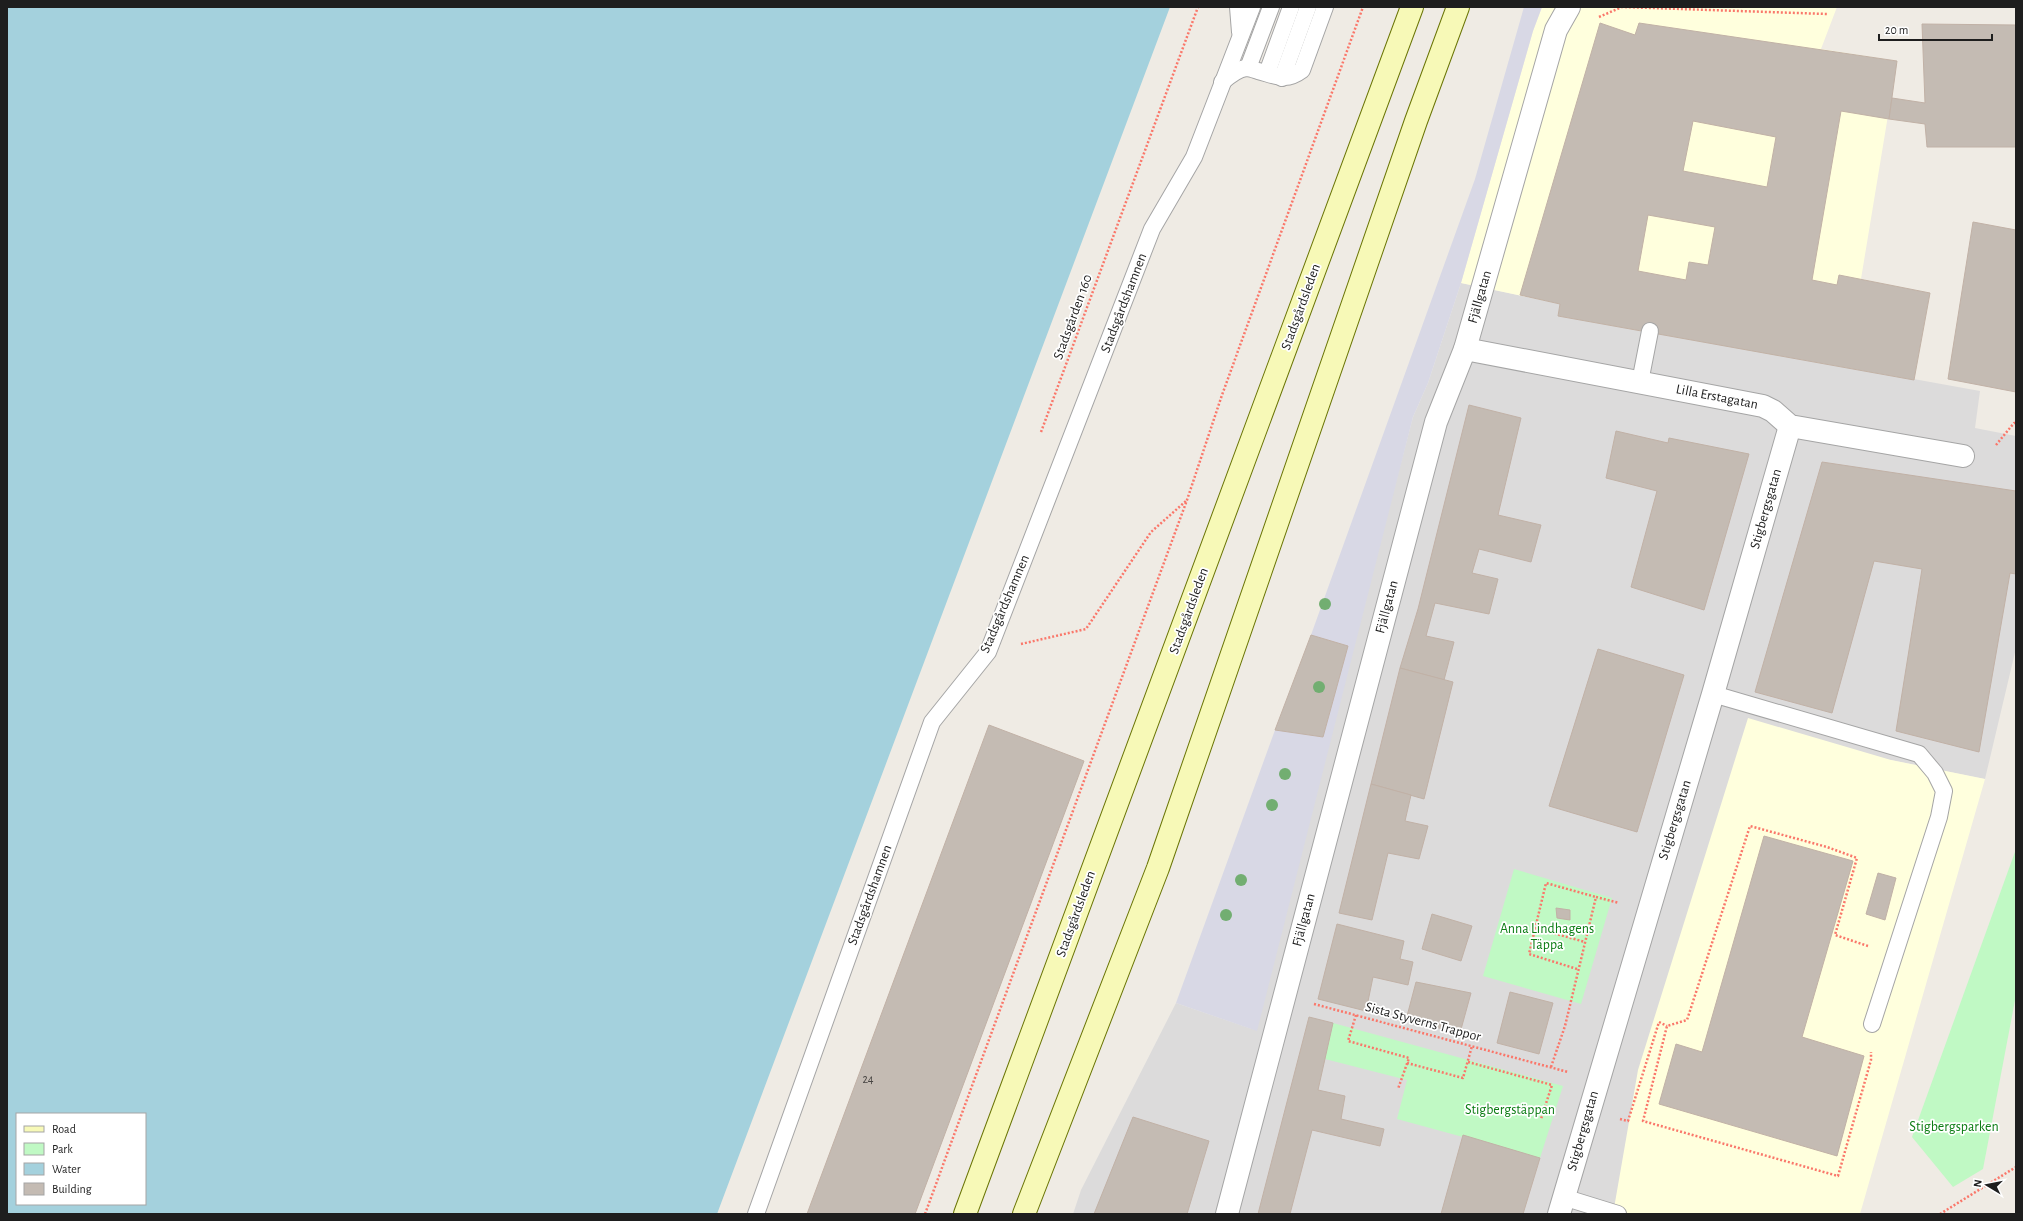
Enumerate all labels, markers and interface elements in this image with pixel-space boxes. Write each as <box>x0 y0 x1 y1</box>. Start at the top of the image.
scale bar <box>1879 16 1992 42</box>
text: 20 m <box>1885 24 1908 36</box>
street label: Stadsgårdshamnen <box>1099 251 1149 355</box>
street label: Stadsgårdsleden <box>1279 262 1323 352</box>
street label: Fjällgatan <box>1466 269 1494 325</box>
street label: Stadsgården 160 <box>1051 273 1095 361</box>
street label: Lilla Erstagatan <box>1675 382 1759 412</box>
street label: Stigbergsgatan <box>1748 467 1784 551</box>
street label: Stadsgårdshamnen <box>978 553 1032 655</box>
street label: Stadsgårdsleden <box>1167 566 1211 656</box>
street label: Fjällgatan <box>1373 579 1401 635</box>
street label: Stigbergsgatan <box>1656 778 1694 862</box>
street label: Stadsgårdshamnen <box>845 843 895 947</box>
street label: Stadsgårdsleden <box>1054 869 1098 959</box>
street label: Fjällgatan <box>1290 892 1318 948</box>
park label: Anna Lindhagens Täppa <box>1500 922 1594 952</box>
street label: Sista Styverns Trappor <box>1364 1000 1483 1044</box>
house number: 24 <box>862 1073 874 1085</box>
street label: Stigbergsgatan <box>1565 1089 1601 1173</box>
park label: Stigbergstäppan <box>1465 1103 1555 1117</box>
legend <box>16 1113 146 1205</box>
park label: Stigbergsparken <box>1909 1120 1999 1134</box>
text: Road <box>52 1123 76 1135</box>
text: Park <box>52 1143 73 1155</box>
text: Water <box>52 1163 81 1175</box>
north arrow <box>1967 1165 2007 1205</box>
text: N <box>1972 1179 1984 1188</box>
text: Building <box>52 1183 92 1195</box>

